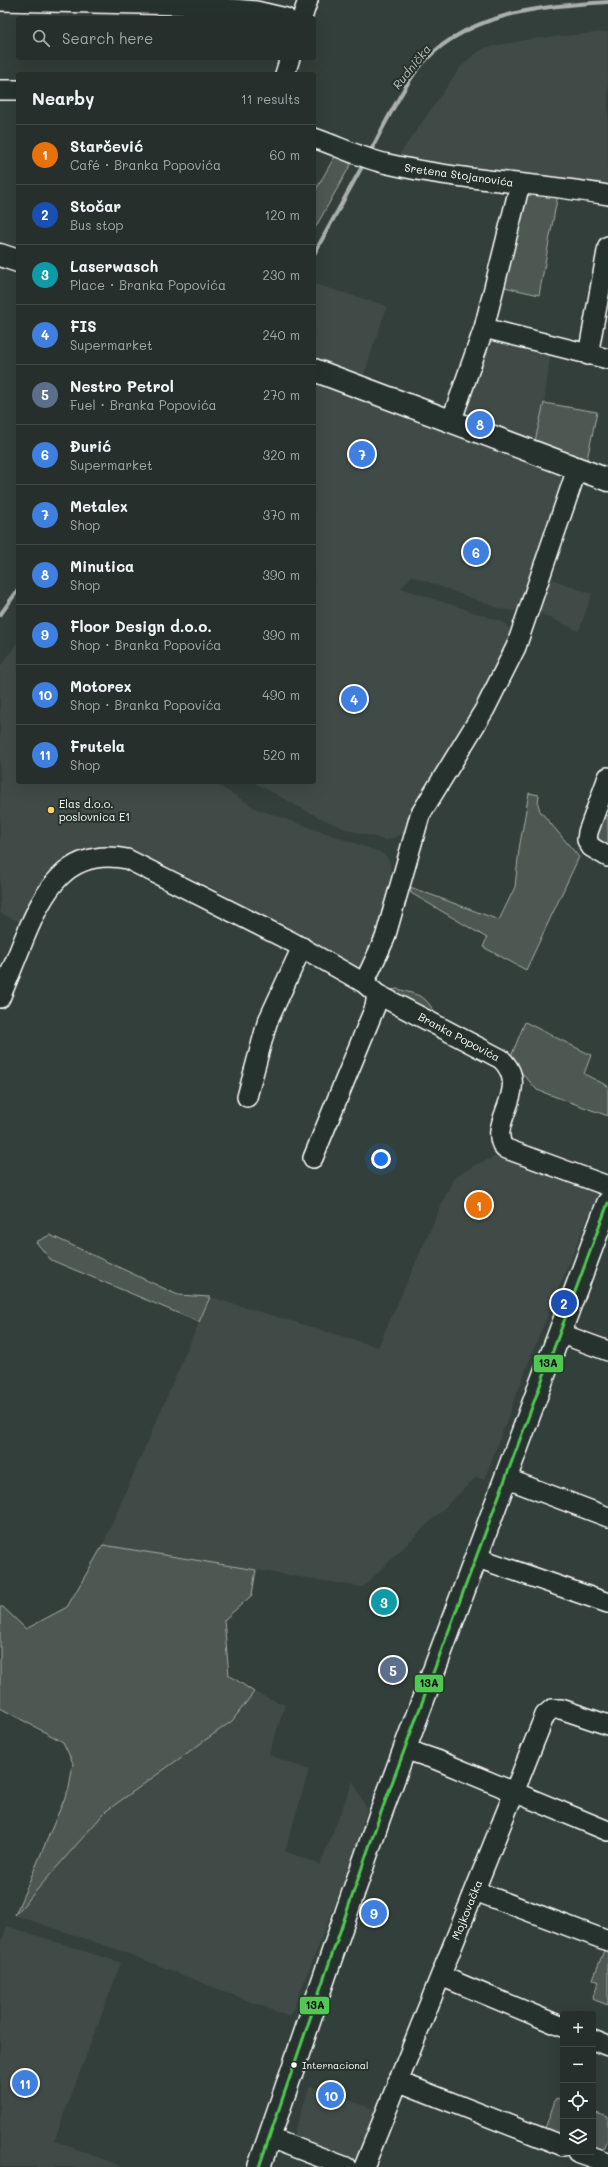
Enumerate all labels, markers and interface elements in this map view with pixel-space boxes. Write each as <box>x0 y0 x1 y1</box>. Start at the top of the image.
search box <box>16 16 316 60</box>
icon: search <box>30 27 52 49</box>
text: Search here <box>62 28 153 48</box>
water label: Rudnička <box>388 41 434 92</box>
text: Nearby <box>32 87 94 109</box>
text: 11 results <box>241 90 300 107</box>
text: Starčević <box>70 136 143 156</box>
text: 1 <box>42 146 48 163</box>
text: 60 m <box>270 146 300 163</box>
text: Café · Branka Popovića <box>70 156 221 173</box>
street label: Sretena Stojanovića <box>404 159 515 190</box>
text: Stočar <box>70 196 121 216</box>
text: 2 <box>41 206 49 223</box>
text: 120 m <box>264 206 300 223</box>
text: Bus stop <box>70 216 123 233</box>
text: Laserwasch <box>70 256 158 276</box>
text: 3 <box>41 266 49 283</box>
text: 230 m <box>263 266 300 283</box>
text: Place · Branka Popovića <box>70 276 226 293</box>
text: FIS <box>70 316 97 336</box>
text: 4 <box>41 326 49 343</box>
text: 240 m <box>263 326 300 343</box>
text: Supermarket <box>70 336 153 353</box>
text: Nestro Petrol <box>70 376 174 396</box>
text: 5 <box>41 386 49 403</box>
text: 270 m <box>263 386 300 403</box>
text: Fuel · Branka Popovića <box>70 396 217 413</box>
pin: 8 <box>467 409 493 439</box>
text: Đurić <box>70 436 111 456</box>
pin: 7 <box>349 439 375 469</box>
text: 6 <box>41 446 49 463</box>
text: 320 m <box>263 446 300 463</box>
text: Supermarket <box>70 456 153 473</box>
text: Metalex <box>70 496 128 516</box>
text: 7 <box>41 506 49 523</box>
text: 370 m <box>263 506 300 523</box>
text: Shop <box>70 516 100 533</box>
pin: 6 <box>463 537 489 567</box>
text: Minutica <box>70 556 134 576</box>
text: 8 <box>41 566 49 583</box>
text: 390 m <box>262 566 300 583</box>
text: Shop <box>70 576 100 593</box>
text: Floor Design d.o.o. <box>70 616 212 636</box>
text: 9 <box>41 626 49 643</box>
text: 390 m <box>262 626 300 643</box>
text: Shop · Branka Popovića <box>70 636 221 653</box>
text: Motorex <box>70 676 132 696</box>
pin: 4 <box>341 684 367 714</box>
text: 10 <box>38 686 52 703</box>
text: 490 m <box>262 686 300 703</box>
text: Shop · Branka Popovića <box>70 696 221 713</box>
text: Frutela <box>70 736 125 756</box>
text: 11 <box>39 746 51 763</box>
text: 520 m <box>263 746 300 763</box>
text: Shop <box>70 756 100 773</box>
place label: Elas d.o.o. poslovnica E1 <box>59 796 130 824</box>
marker: Elas d.o.o. poslovnica E1 <box>46 805 56 815</box>
street label: Branka Popovića <box>416 1009 503 1065</box>
your location <box>371 1149 391 1169</box>
pin: 1 <box>466 1190 492 1220</box>
pin: 2 <box>551 1288 577 1318</box>
line badge: 13A <box>533 1354 564 1373</box>
text: 13A <box>538 1355 558 1370</box>
pin: 3 <box>371 1587 397 1617</box>
pin: 5 <box>380 1655 406 1685</box>
line badge: 13A <box>414 1674 444 1693</box>
text: 13A <box>419 1675 439 1690</box>
street label: Mojkovačka <box>448 1878 485 1942</box>
pin: 9 <box>361 1898 387 1928</box>
line badge: 13A <box>299 1996 330 2015</box>
text: 13A <box>305 1997 325 2012</box>
map controls <box>560 2011 596 2155</box>
button: + <box>560 2011 596 2047</box>
button: − <box>560 2047 596 2083</box>
place label: Internacional <box>302 2058 368 2072</box>
marker: Internacional <box>289 2060 299 2070</box>
pin: 11 <box>12 2068 38 2098</box>
pin: 10 <box>318 2080 344 2110</box>
button: locate <box>560 2083 596 2119</box>
button: layers <box>560 2119 596 2155</box>

